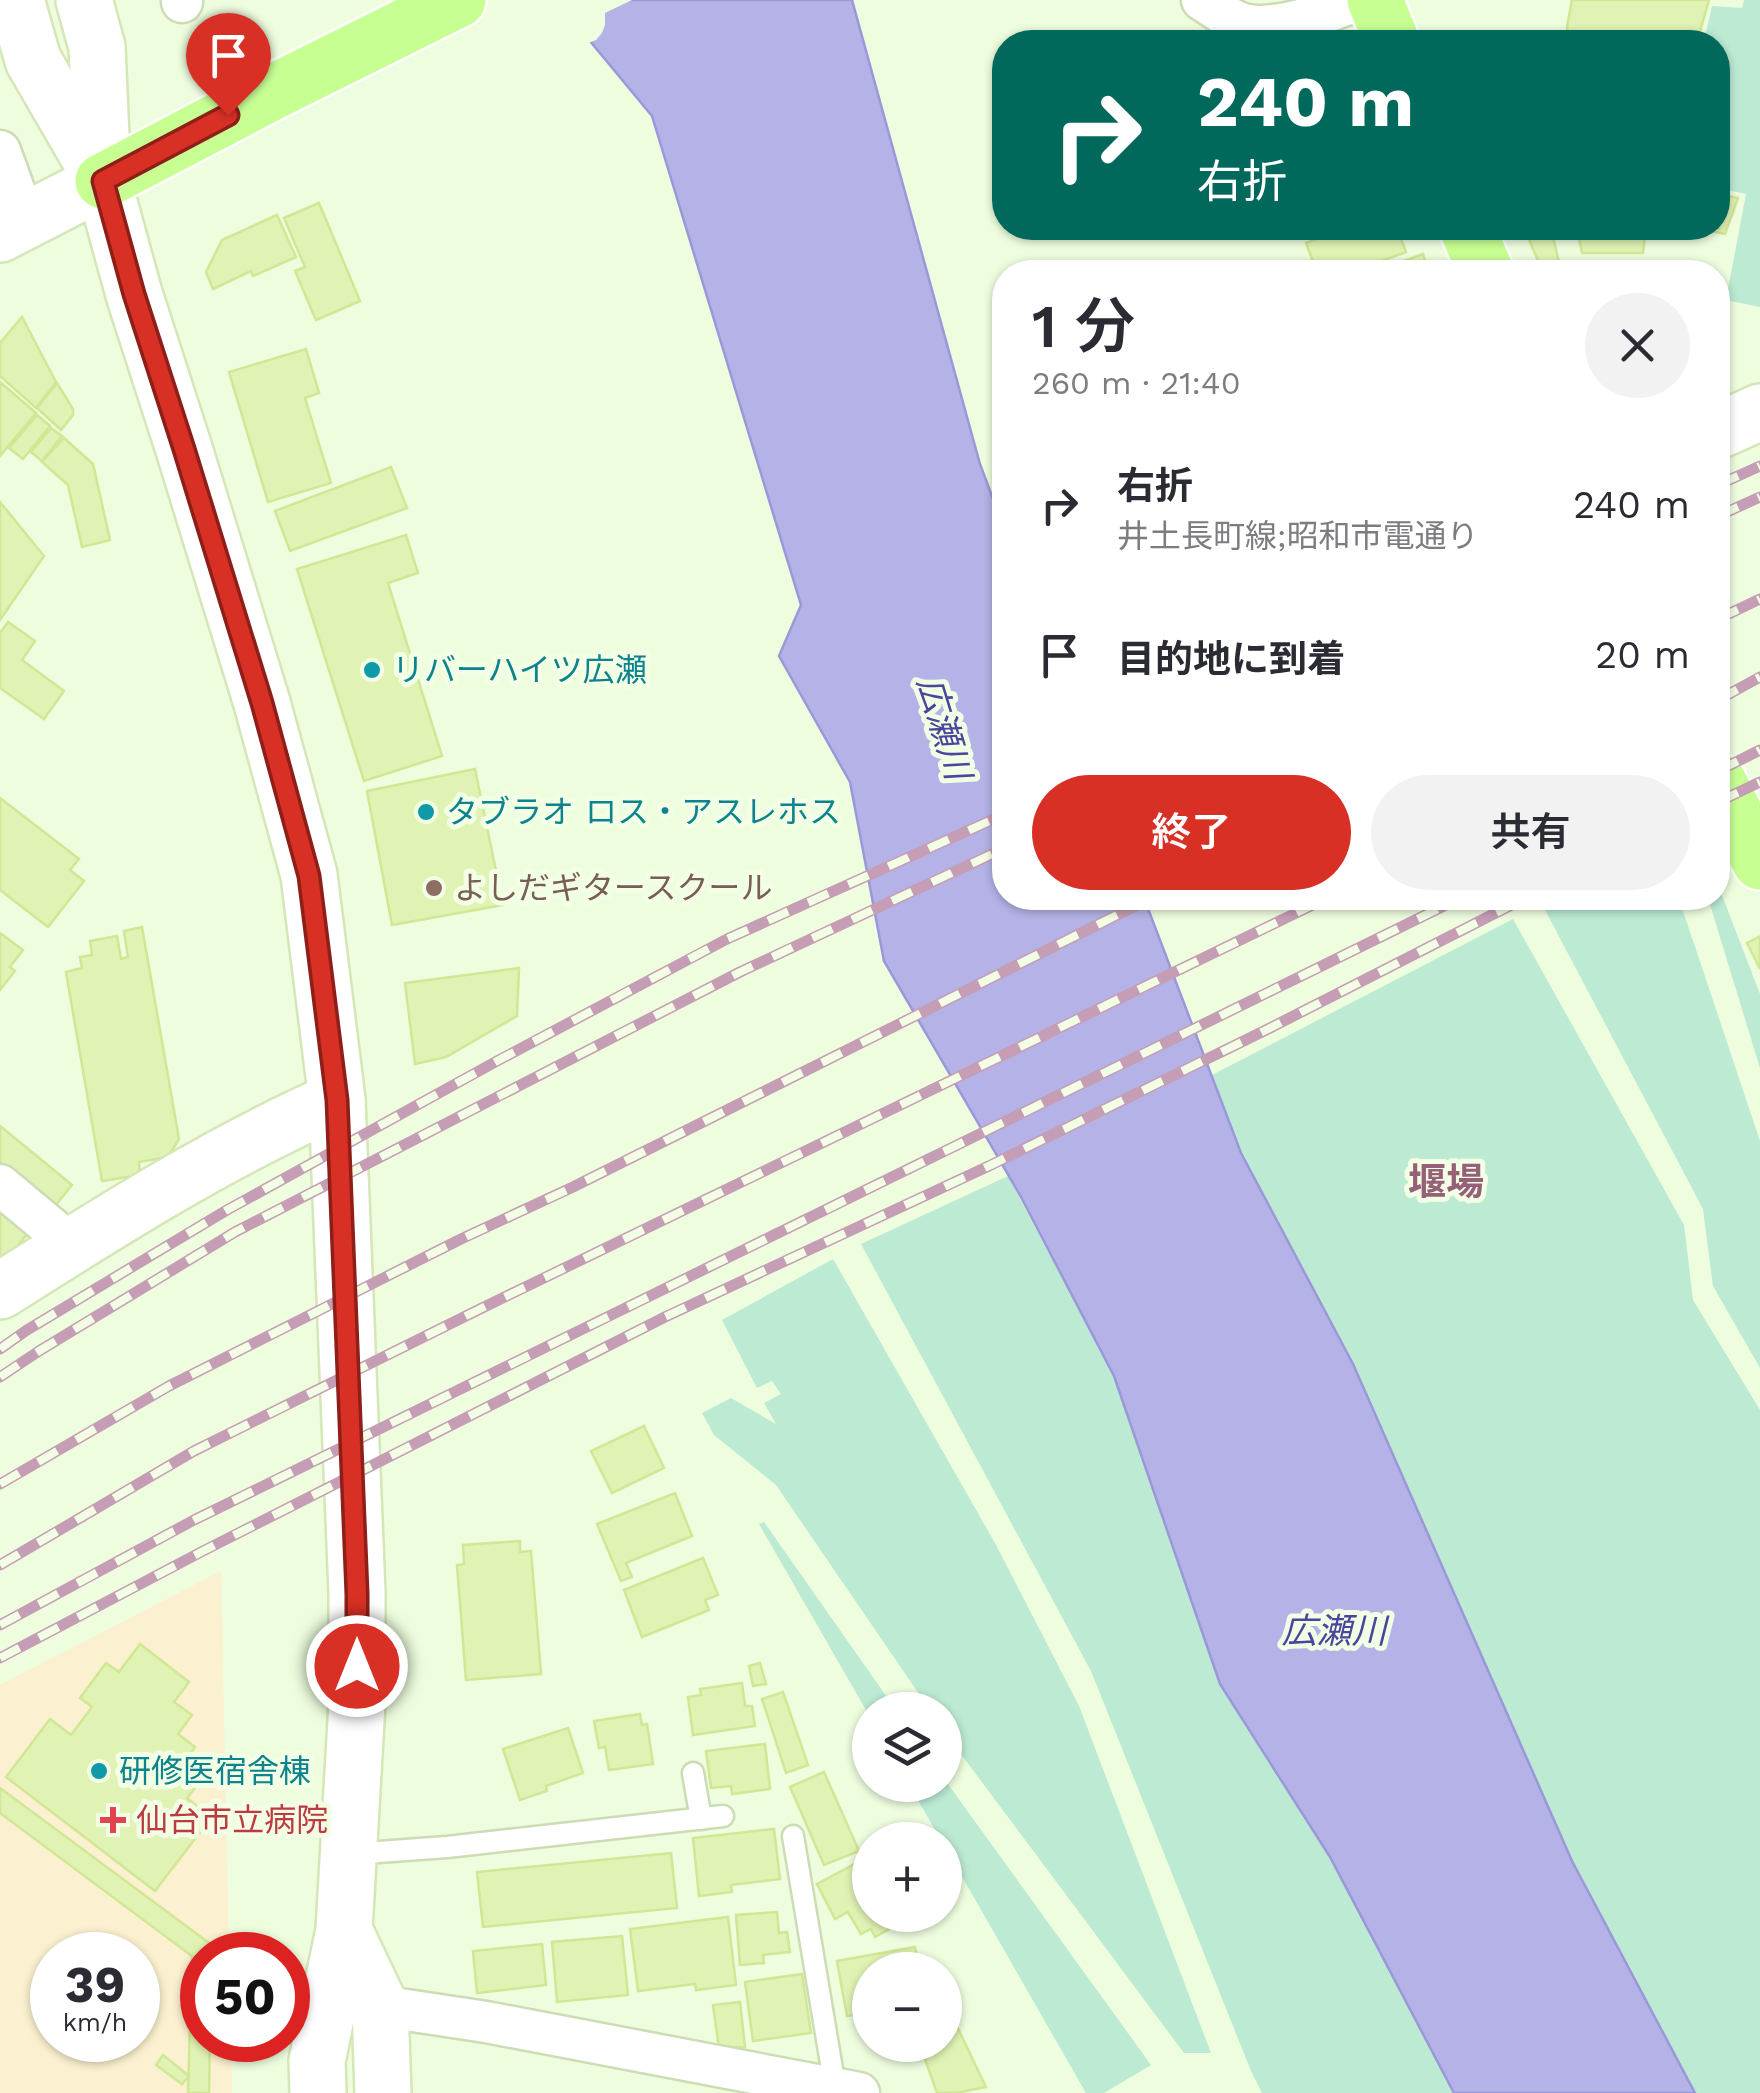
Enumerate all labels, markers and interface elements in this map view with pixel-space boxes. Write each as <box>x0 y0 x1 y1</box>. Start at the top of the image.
pin <box>186 13 271 116</box>
icon: arrive <box>201 28 256 83</box>
text: 240 m <box>1197 61 1414 143</box>
icon: right <box>1032 70 1162 200</box>
text: 右折 <box>1197 155 1287 208</box>
text: 1 分 <box>1032 291 1135 362</box>
button: close <box>1585 293 1690 398</box>
text: 260 m · 21:40 <box>1032 364 1241 402</box>
text: 右折 <box>1117 464 1193 508</box>
icon: right <box>1032 478 1087 533</box>
text: 240 m <box>1573 483 1690 527</box>
text: 井土長町線;昭和市電通り <box>1117 517 1478 555</box>
icon: arrive <box>1032 628 1087 683</box>
text: 20 m <box>1595 633 1690 677</box>
text: 目的地に到着 <box>1117 637 1345 681</box>
place label: リバーハイツ広瀬 <box>392 651 647 689</box>
marker: リバーハイツ広瀬 <box>361 659 383 681</box>
water label: 広瀬川 <box>909 672 981 788</box>
button: 終了 <box>1032 775 1351 890</box>
button: 共有 <box>1371 775 1690 890</box>
place label: タブラオ ロス・アスレホス <box>446 793 841 831</box>
marker: タブラオ ロス・アスレホス <box>415 801 437 823</box>
place label: よしだギタースクール <box>454 869 772 907</box>
marker: よしだギタースクール <box>423 877 445 899</box>
district label: 堰場 <box>1408 1160 1484 1204</box>
water label: 広瀬川 <box>1281 1610 1390 1652</box>
position arrow <box>305 1614 409 1718</box>
map controls <box>852 1692 962 2062</box>
button: layers <box>852 1692 962 1802</box>
place label: 研修医宿舎棟 <box>119 1752 311 1790</box>
marker: 研修医宿舎棟 <box>88 1760 110 1782</box>
place label: 仙台市立病院 <box>136 1801 328 1839</box>
marker: 仙台市立病院 <box>100 1807 126 1833</box>
button: + <box>852 1822 962 1932</box>
speed limit sign: 50 <box>180 1932 310 2062</box>
button: − <box>852 1952 962 2062</box>
text: 39 <box>65 1955 125 2014</box>
text: km/h <box>63 2008 127 2037</box>

